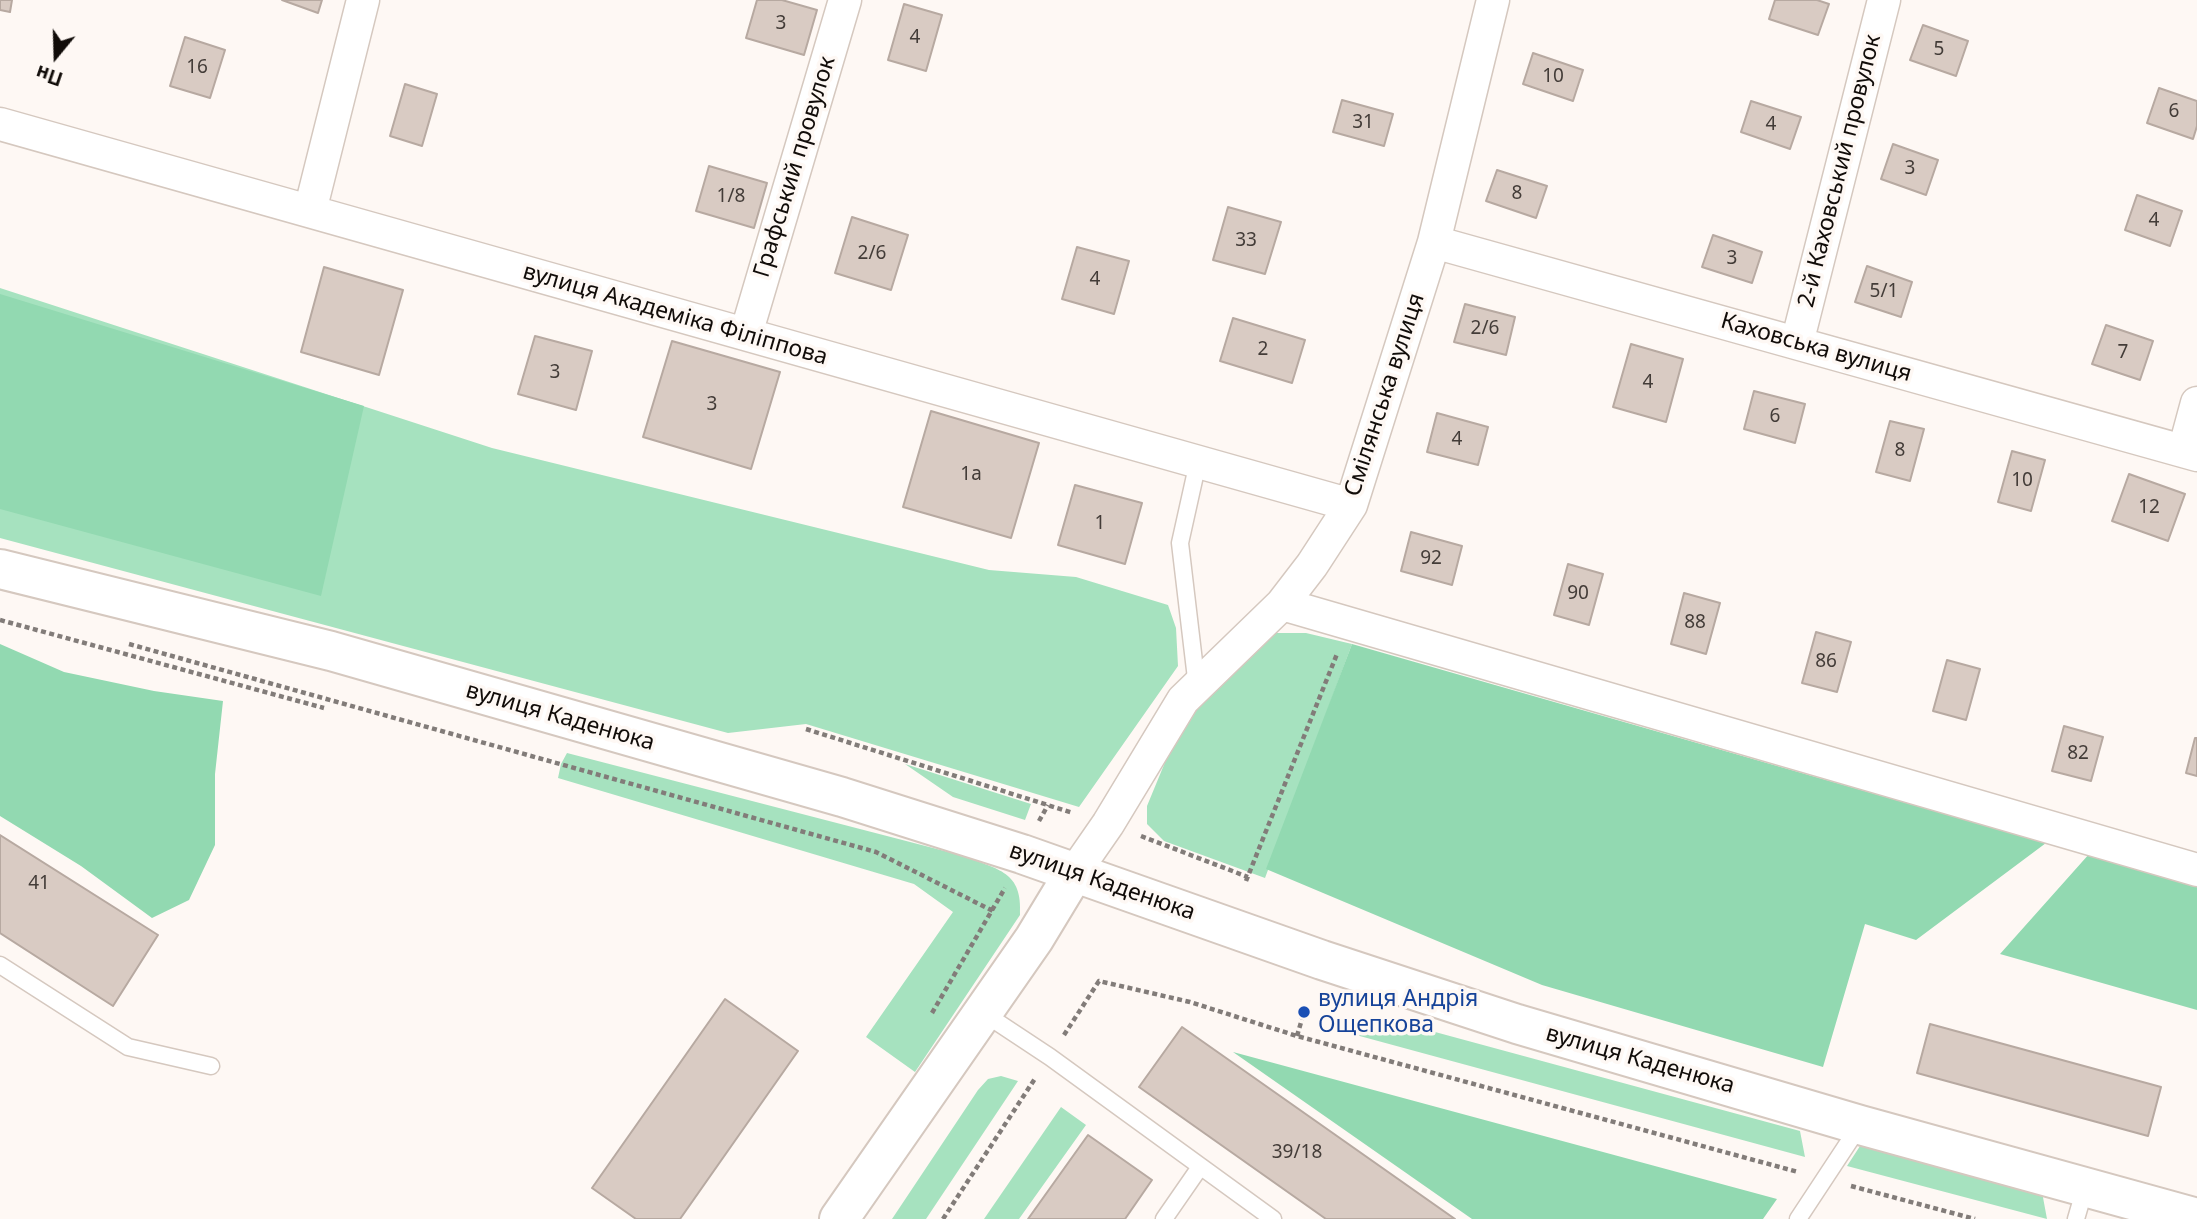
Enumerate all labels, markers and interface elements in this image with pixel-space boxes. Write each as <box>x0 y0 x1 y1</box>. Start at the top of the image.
house number: 3 <box>776 13 786 35</box>
north arrow <box>21 21 91 91</box>
house number: 4 <box>910 27 920 49</box>
street label: 2-й Каховський провулок <box>1793 32 1887 310</box>
house number: 5 <box>1934 39 1944 61</box>
street label: Графський провулок <box>748 53 842 281</box>
house number: 16 <box>186 57 208 79</box>
text: Пн <box>32 59 66 93</box>
house number: 10 <box>1542 66 1564 88</box>
house number: 6 <box>2169 101 2179 123</box>
house number: 31 <box>1352 112 1374 134</box>
house number: 4 <box>1766 114 1776 136</box>
house number: 3 <box>1905 158 1915 180</box>
house number: 8 <box>1512 183 1522 205</box>
house number: 1/8 <box>717 186 745 208</box>
house number: 4 <box>2149 210 2159 232</box>
house number: 33 <box>1235 230 1257 252</box>
house number: 2/6 <box>858 243 886 265</box>
house number: 3 <box>1727 248 1737 270</box>
street label: вулиця Академіка Філіппова <box>519 258 831 372</box>
house number: 4 <box>1090 269 1100 291</box>
house number: 5/1 <box>1870 281 1898 303</box>
street label: Смілянська вулиця <box>1339 290 1431 500</box>
street label: Каховська вулиця <box>1717 308 1915 388</box>
house number: 2/6 <box>1471 318 1499 340</box>
house number: 2 <box>1258 339 1268 361</box>
house number: 7 <box>2118 342 2128 364</box>
house number: 3 <box>550 362 560 384</box>
house number: 4 <box>1643 372 1653 394</box>
house number: 3 <box>707 394 717 416</box>
house number: 6 <box>1770 406 1780 428</box>
house number: 4 <box>1452 429 1462 451</box>
house number: 8 <box>1895 440 1905 462</box>
house number: 1а <box>960 464 982 486</box>
house number: 10 <box>2011 470 2033 492</box>
house number: 12 <box>2138 497 2160 519</box>
house number: 1 <box>1095 513 1105 535</box>
house number: 92 <box>1420 548 1442 570</box>
house number: 90 <box>1567 583 1589 605</box>
house number: 88 <box>1684 612 1706 634</box>
house number: 86 <box>1815 651 1837 673</box>
street label: вулиця Каденюка <box>462 677 658 757</box>
house number: 82 <box>2067 743 2089 765</box>
street label: вулиця Каденюка <box>1005 837 1199 927</box>
house number: 41 <box>28 873 50 895</box>
place label: вулиця Андрія Ощепкова <box>1318 985 1478 1039</box>
marker: вулиця Андрія Ощепкова <box>1296 1004 1312 1020</box>
street label: вулиця Каденюка <box>1542 1020 1738 1100</box>
house number: 39/18 <box>1272 1142 1322 1164</box>

